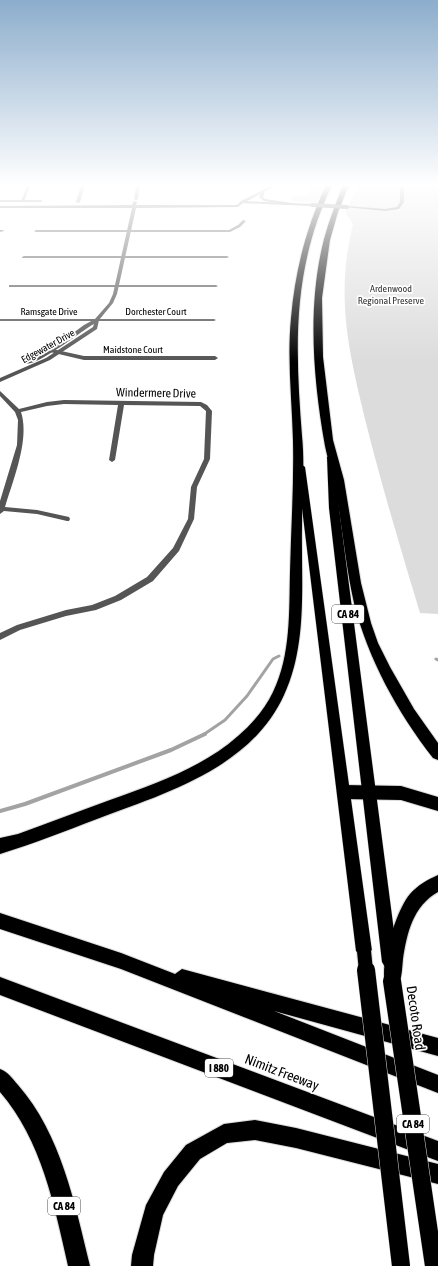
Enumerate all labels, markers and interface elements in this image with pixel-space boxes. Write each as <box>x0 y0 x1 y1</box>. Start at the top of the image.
park label: Ardenwood Regional Preserve <box>358 283 425 306</box>
street label: Ramsgate Drive <box>20 306 78 317</box>
street label: Dorchester Court <box>125 306 187 317</box>
street label: Edgewater Drive <box>19 327 77 365</box>
street label: Maidstone Court <box>103 344 163 355</box>
street label: Windermere Drive <box>116 385 196 401</box>
road number: CA 84 <box>332 605 364 623</box>
street label: Decoto Road <box>404 985 428 1051</box>
street label: Nimitz Freeway <box>243 1051 322 1094</box>
road number: I 880 <box>205 1059 233 1077</box>
road number: CA 84 <box>397 1115 429 1133</box>
road number: CA 84 <box>48 1197 80 1215</box>

